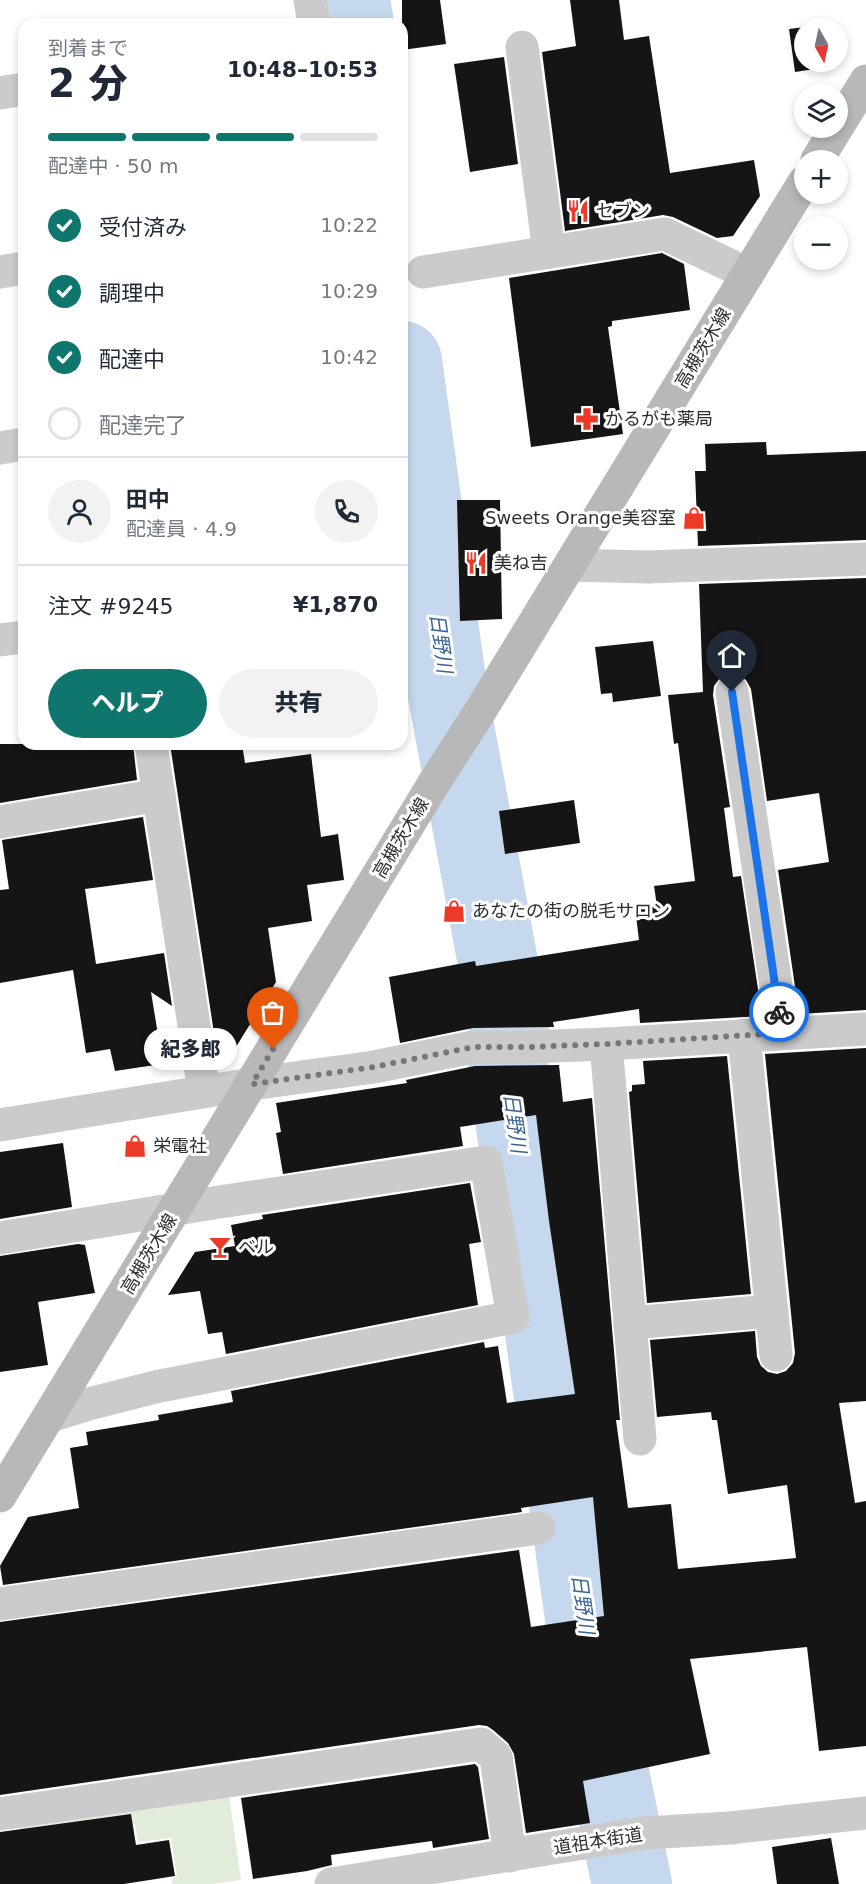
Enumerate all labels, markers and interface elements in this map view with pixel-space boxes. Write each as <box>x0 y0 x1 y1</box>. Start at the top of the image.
north arrow <box>794 18 848 72</box>
map controls <box>794 18 848 270</box>
text: 到着まで <box>48 36 128 60</box>
text: 10:48–10:53 <box>227 57 378 82</box>
text: 2 分 <box>48 61 128 106</box>
button: layers <box>794 84 848 138</box>
button: + <box>794 150 848 204</box>
text: 配達中 · 50 m <box>48 154 178 178</box>
restaurant icon: セブン <box>565 198 591 224</box>
place label: セブン <box>596 200 650 221</box>
icon: check <box>48 209 81 242</box>
text: 10:22 <box>320 213 378 237</box>
text: 受付済み <box>99 215 187 240</box>
button: − <box>794 216 848 270</box>
icon: check <box>48 275 81 308</box>
text: 10:29 <box>320 279 378 303</box>
text: 調理中 <box>99 281 165 306</box>
street label: 高槻茨木線 <box>670 304 735 392</box>
icon: check <box>48 341 81 374</box>
text: 10:42 <box>320 345 378 369</box>
text: 配達中 <box>99 347 165 372</box>
pharmacy icon: かるがも薬局 <box>574 406 600 432</box>
place label: かるがも薬局 <box>605 408 713 429</box>
text: 配達完了 <box>99 413 187 438</box>
button: person <box>48 480 111 543</box>
button: phone <box>315 480 378 543</box>
text: 田中 <box>126 487 170 512</box>
shop icon: Sweets Orange美容室 <box>681 505 707 531</box>
place label: Sweets Orange美容室 <box>485 507 676 528</box>
text: 配達員 · 4.9 <box>126 517 237 541</box>
restaurant icon: 美ね吉 <box>463 550 489 576</box>
place label: 美ね吉 <box>494 552 548 573</box>
text: ¥1,870 <box>293 592 378 617</box>
text: 注文 #9245 <box>48 594 173 619</box>
water label: 日野川 <box>425 612 457 676</box>
pin <box>706 630 757 692</box>
icon: home <box>715 639 748 672</box>
button: ヘルプ <box>48 669 207 738</box>
button: 共有 <box>219 669 378 738</box>
street label: 高槻茨木線 <box>368 794 433 882</box>
shop icon: あなたの街の脱毛サロン <box>441 898 467 924</box>
place label: あなたの街の脱毛サロン <box>472 900 670 921</box>
courier <box>749 982 809 1042</box>
pin <box>247 987 298 1049</box>
icon: bag <box>256 996 289 1029</box>
icon: bike <box>763 996 796 1029</box>
callout: 紀多郎 <box>144 1028 237 1070</box>
text: 紀多郎 <box>161 1037 221 1061</box>
water label: 日野川 <box>499 1092 531 1156</box>
shop icon: 栄電社 <box>122 1133 148 1159</box>
place label: 栄電社 <box>153 1135 207 1156</box>
street label: 高槻茨木線 <box>116 1210 181 1298</box>
bar icon: ベル <box>207 1234 233 1260</box>
place label: ベル <box>238 1236 274 1257</box>
water label: 日野川 <box>567 1573 599 1637</box>
street label: 道祖本街道 <box>552 1823 644 1858</box>

